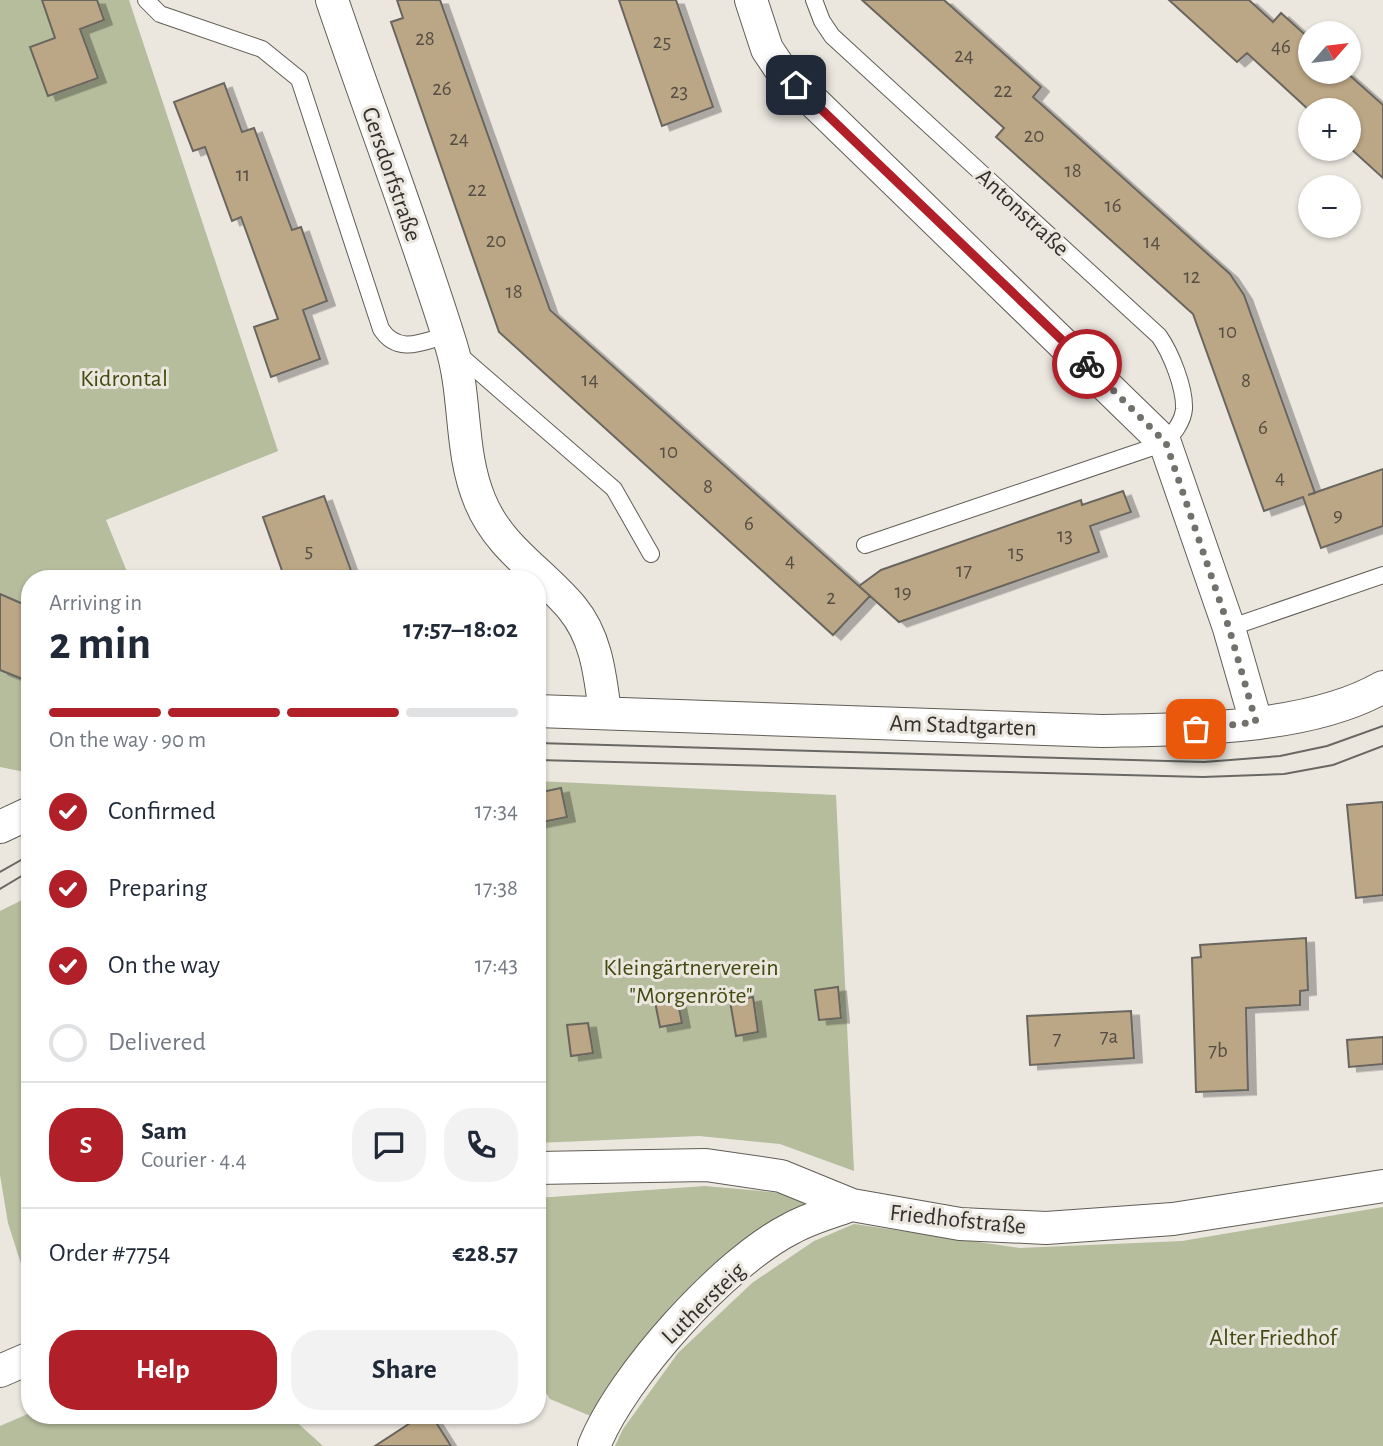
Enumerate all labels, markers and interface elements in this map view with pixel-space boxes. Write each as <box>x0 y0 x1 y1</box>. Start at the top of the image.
north arrow <box>1298 21 1362 84</box>
map controls <box>1298 21 1361 238</box>
house number: 28 <box>415 28 435 49</box>
house number: 25 <box>653 31 671 52</box>
house number: 46 <box>1271 36 1291 57</box>
house number: 24 <box>954 45 974 66</box>
pin <box>766 55 826 115</box>
icon: home <box>777 66 815 104</box>
house number: 26 <box>432 78 452 99</box>
house number: 22 <box>993 80 1013 101</box>
house number: 23 <box>670 81 688 102</box>
button: + <box>1298 98 1361 161</box>
street label: Gersdorfstraße <box>357 104 425 244</box>
house number: 20 <box>1024 125 1044 146</box>
house number: 24 <box>449 128 469 149</box>
house number: 18 <box>1064 160 1082 181</box>
house number: 11 <box>236 164 250 185</box>
street label: Antonstraße <box>971 164 1073 261</box>
button: − <box>1298 175 1361 238</box>
house number: 22 <box>467 179 487 200</box>
house number: 16 <box>1104 195 1122 216</box>
house number: 20 <box>486 230 506 251</box>
house number: 14 <box>1143 231 1161 252</box>
house number: 12 <box>1184 266 1200 287</box>
house number: 18 <box>505 281 523 302</box>
house number: 10 <box>1219 321 1237 342</box>
courier <box>1052 329 1122 399</box>
icon: bike <box>1068 345 1106 383</box>
park label: Kidrontal <box>80 367 168 391</box>
house number: 14 <box>581 369 599 390</box>
house number: 8 <box>1241 370 1251 391</box>
house number: 6 <box>1258 417 1268 438</box>
house number: 10 <box>660 441 678 462</box>
house number: 4 <box>1275 467 1285 488</box>
house number: 8 <box>703 476 713 497</box>
house number: 9 <box>1333 504 1343 525</box>
house number: 6 <box>744 513 754 534</box>
house number: 13 <box>1057 525 1073 546</box>
house number: 5 <box>305 540 313 561</box>
house number: 15 <box>1008 542 1024 563</box>
house number: 4 <box>785 550 795 571</box>
house number: 17 <box>956 560 972 581</box>
house number: 19 <box>894 581 912 602</box>
house number: 2 <box>826 587 836 608</box>
text: Arriving in <box>49 592 142 615</box>
text: 17:57–18:02 <box>403 616 518 642</box>
text: 2 min <box>49 621 151 667</box>
pin <box>1166 699 1226 759</box>
icon: bag <box>1177 710 1215 748</box>
street label: Am Stadtgarten <box>889 711 1037 741</box>
text: On the way · 90 m <box>49 729 206 752</box>
icon: check <box>49 793 87 831</box>
text: Confirmed <box>108 798 216 824</box>
text: 17:34 <box>475 800 518 823</box>
icon: check <box>49 870 87 908</box>
text: Preparing <box>108 875 207 901</box>
text: 17:38 <box>475 877 518 900</box>
icon: check <box>49 947 87 985</box>
text: On the way <box>108 952 220 978</box>
text: 17:43 <box>475 954 518 977</box>
park label: Kleingärtnerverein "Morgenröte" <box>603 956 779 1008</box>
house number: 7a <box>1100 1026 1119 1047</box>
house number: 7 <box>1053 1028 1062 1049</box>
text: Delivered <box>108 1029 206 1055</box>
house number: 7b <box>1208 1040 1228 1061</box>
button: chat <box>352 1108 426 1182</box>
button: phone <box>444 1108 518 1182</box>
text: Sam <box>141 1118 187 1144</box>
text: S <box>80 1132 92 1158</box>
text: Courier · 4.4 <box>141 1149 247 1172</box>
street label: Friedhofstraße <box>888 1201 1027 1239</box>
text: Order #7754 <box>49 1240 171 1266</box>
text: €28.57 <box>452 1240 518 1266</box>
street label: Luthersteig <box>657 1258 750 1349</box>
park label: Alter Friedhof <box>1209 1326 1338 1350</box>
button: Help <box>49 1330 277 1410</box>
button: Share <box>291 1330 518 1410</box>

